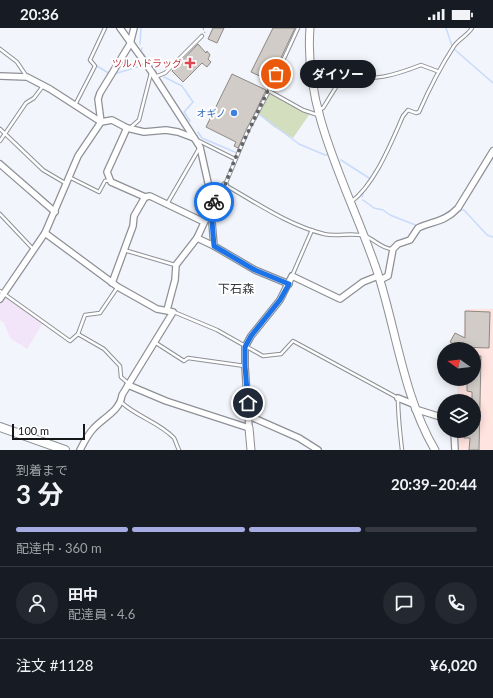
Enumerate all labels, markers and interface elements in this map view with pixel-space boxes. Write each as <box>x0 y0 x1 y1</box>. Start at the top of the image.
text: 20:36 <box>20 5 59 23</box>
place label: ツルハドラッグ <box>112 57 182 69</box>
pin <box>259 57 293 91</box>
marker: ツルハドラッグ <box>185 58 195 68</box>
callout: ダイソー <box>300 60 376 88</box>
icon: bag <box>265 63 287 85</box>
text: ダイソー <box>312 66 364 82</box>
place label: オギノ <box>196 107 226 119</box>
marker: オギノ <box>229 108 239 118</box>
courier <box>194 182 234 222</box>
icon: bike <box>203 191 225 213</box>
district label: 下石森 <box>218 281 254 296</box>
north arrow <box>437 342 481 386</box>
map controls <box>437 342 481 438</box>
pin <box>231 386 265 420</box>
icon: home <box>237 392 259 414</box>
button: layers <box>437 394 481 438</box>
scale bar <box>12 422 85 441</box>
text: 100 m <box>18 424 49 437</box>
text: 到着まで <box>16 462 68 478</box>
text: 20:39–20:44 <box>391 475 477 493</box>
text: 3 分 <box>16 478 63 510</box>
text: 配達中 · 360 m <box>16 540 102 556</box>
button: person <box>16 582 58 624</box>
button: chat <box>383 582 425 624</box>
button: phone <box>435 582 477 624</box>
text: 田中 <box>68 585 98 603</box>
text: 配達員 · 4.6 <box>68 606 135 622</box>
text: 注文 #1128 <box>16 656 93 674</box>
text: ¥6,020 <box>430 656 477 674</box>

